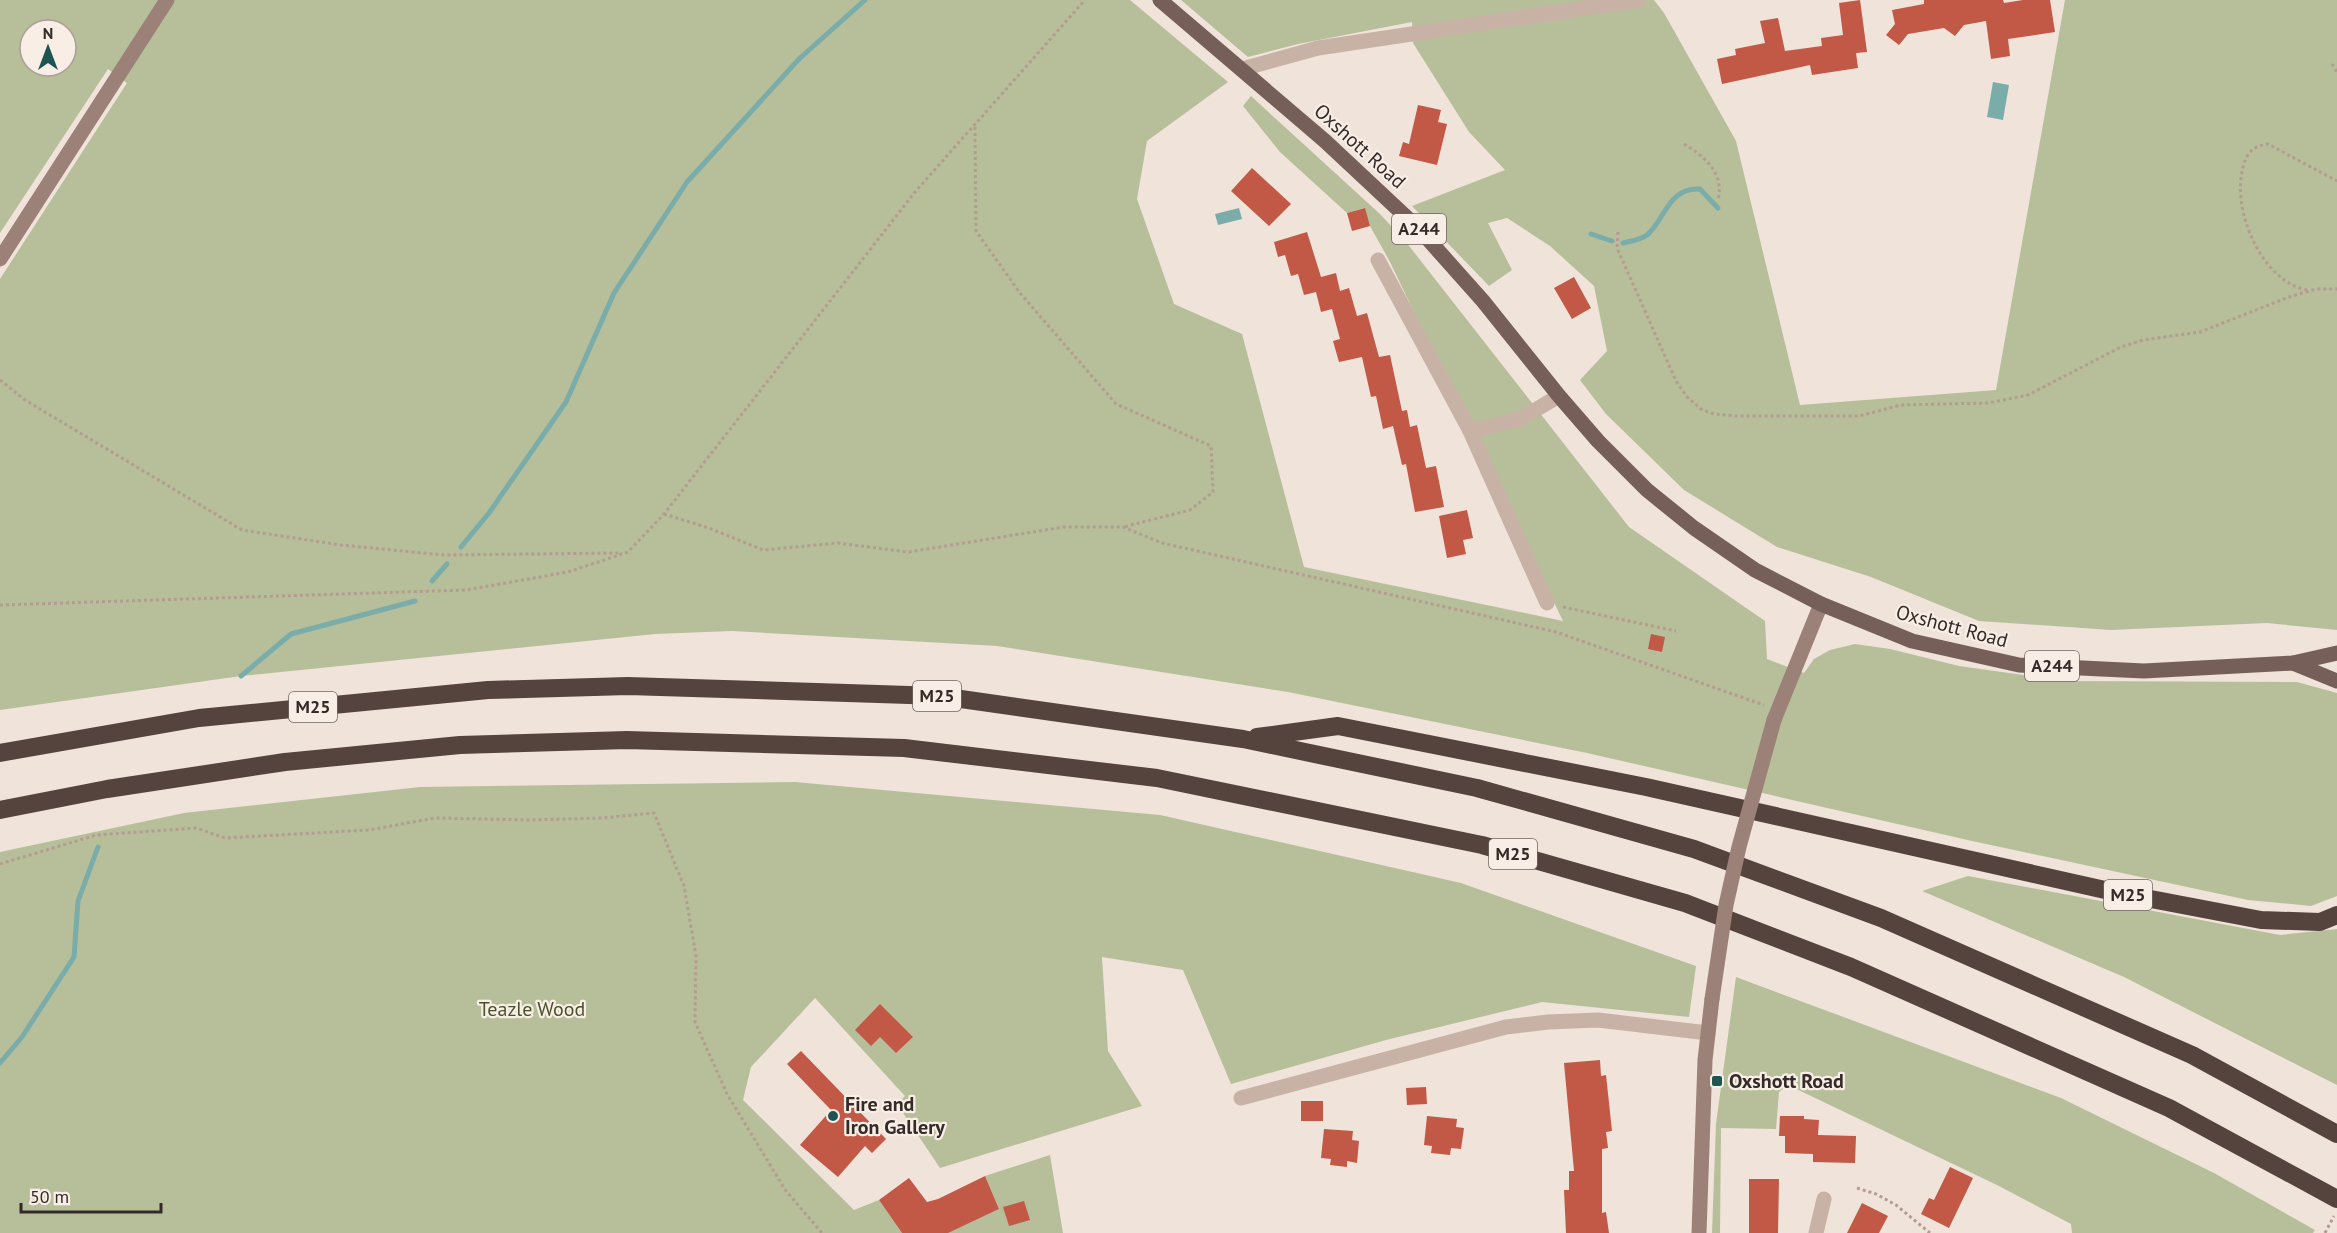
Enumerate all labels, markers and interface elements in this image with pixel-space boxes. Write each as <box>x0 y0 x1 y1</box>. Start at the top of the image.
north arrow <box>18 18 78 78</box>
text: N <box>43 23 53 43</box>
street label: Oxshott Road <box>1309 98 1411 194</box>
road number: A244 <box>1392 214 1446 244</box>
street label: Oxshott Road <box>1893 599 2011 653</box>
road number: A244 <box>2025 651 2079 681</box>
road number: M25 <box>913 681 961 711</box>
road number: M25 <box>289 692 337 722</box>
road number: M25 <box>1489 839 1537 869</box>
road number: M25 <box>2104 880 2152 910</box>
park label: Teazle Wood <box>479 996 585 1022</box>
place label: Oxshott Road <box>1729 1068 1844 1094</box>
marker: Oxshott Road <box>1710 1074 1724 1088</box>
place label: Fire and Iron Gallery <box>845 1091 945 1140</box>
marker: Fire and Iron Gallery <box>826 1109 840 1123</box>
scale bar <box>21 1176 160 1214</box>
text: 50 m <box>30 1185 69 1208</box>

